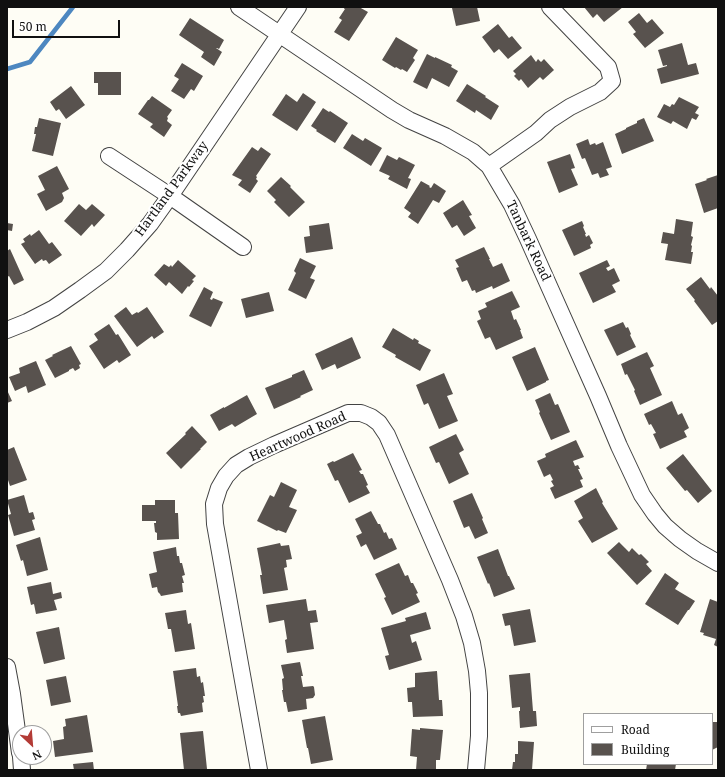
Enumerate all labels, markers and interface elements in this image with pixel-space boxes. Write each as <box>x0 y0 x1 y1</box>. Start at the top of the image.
scale bar <box>14 12 122 38</box>
text: 50 m <box>19 18 47 35</box>
street label: Hartland Parkway <box>132 138 212 240</box>
street label: Tanbark Road <box>503 198 553 284</box>
street label: Heartwood Road <box>247 409 349 465</box>
legend <box>583 713 713 765</box>
text: Road <box>621 721 650 738</box>
north arrow <box>12 725 52 765</box>
text: Building <box>621 741 669 758</box>
text: N <box>30 747 44 764</box>

